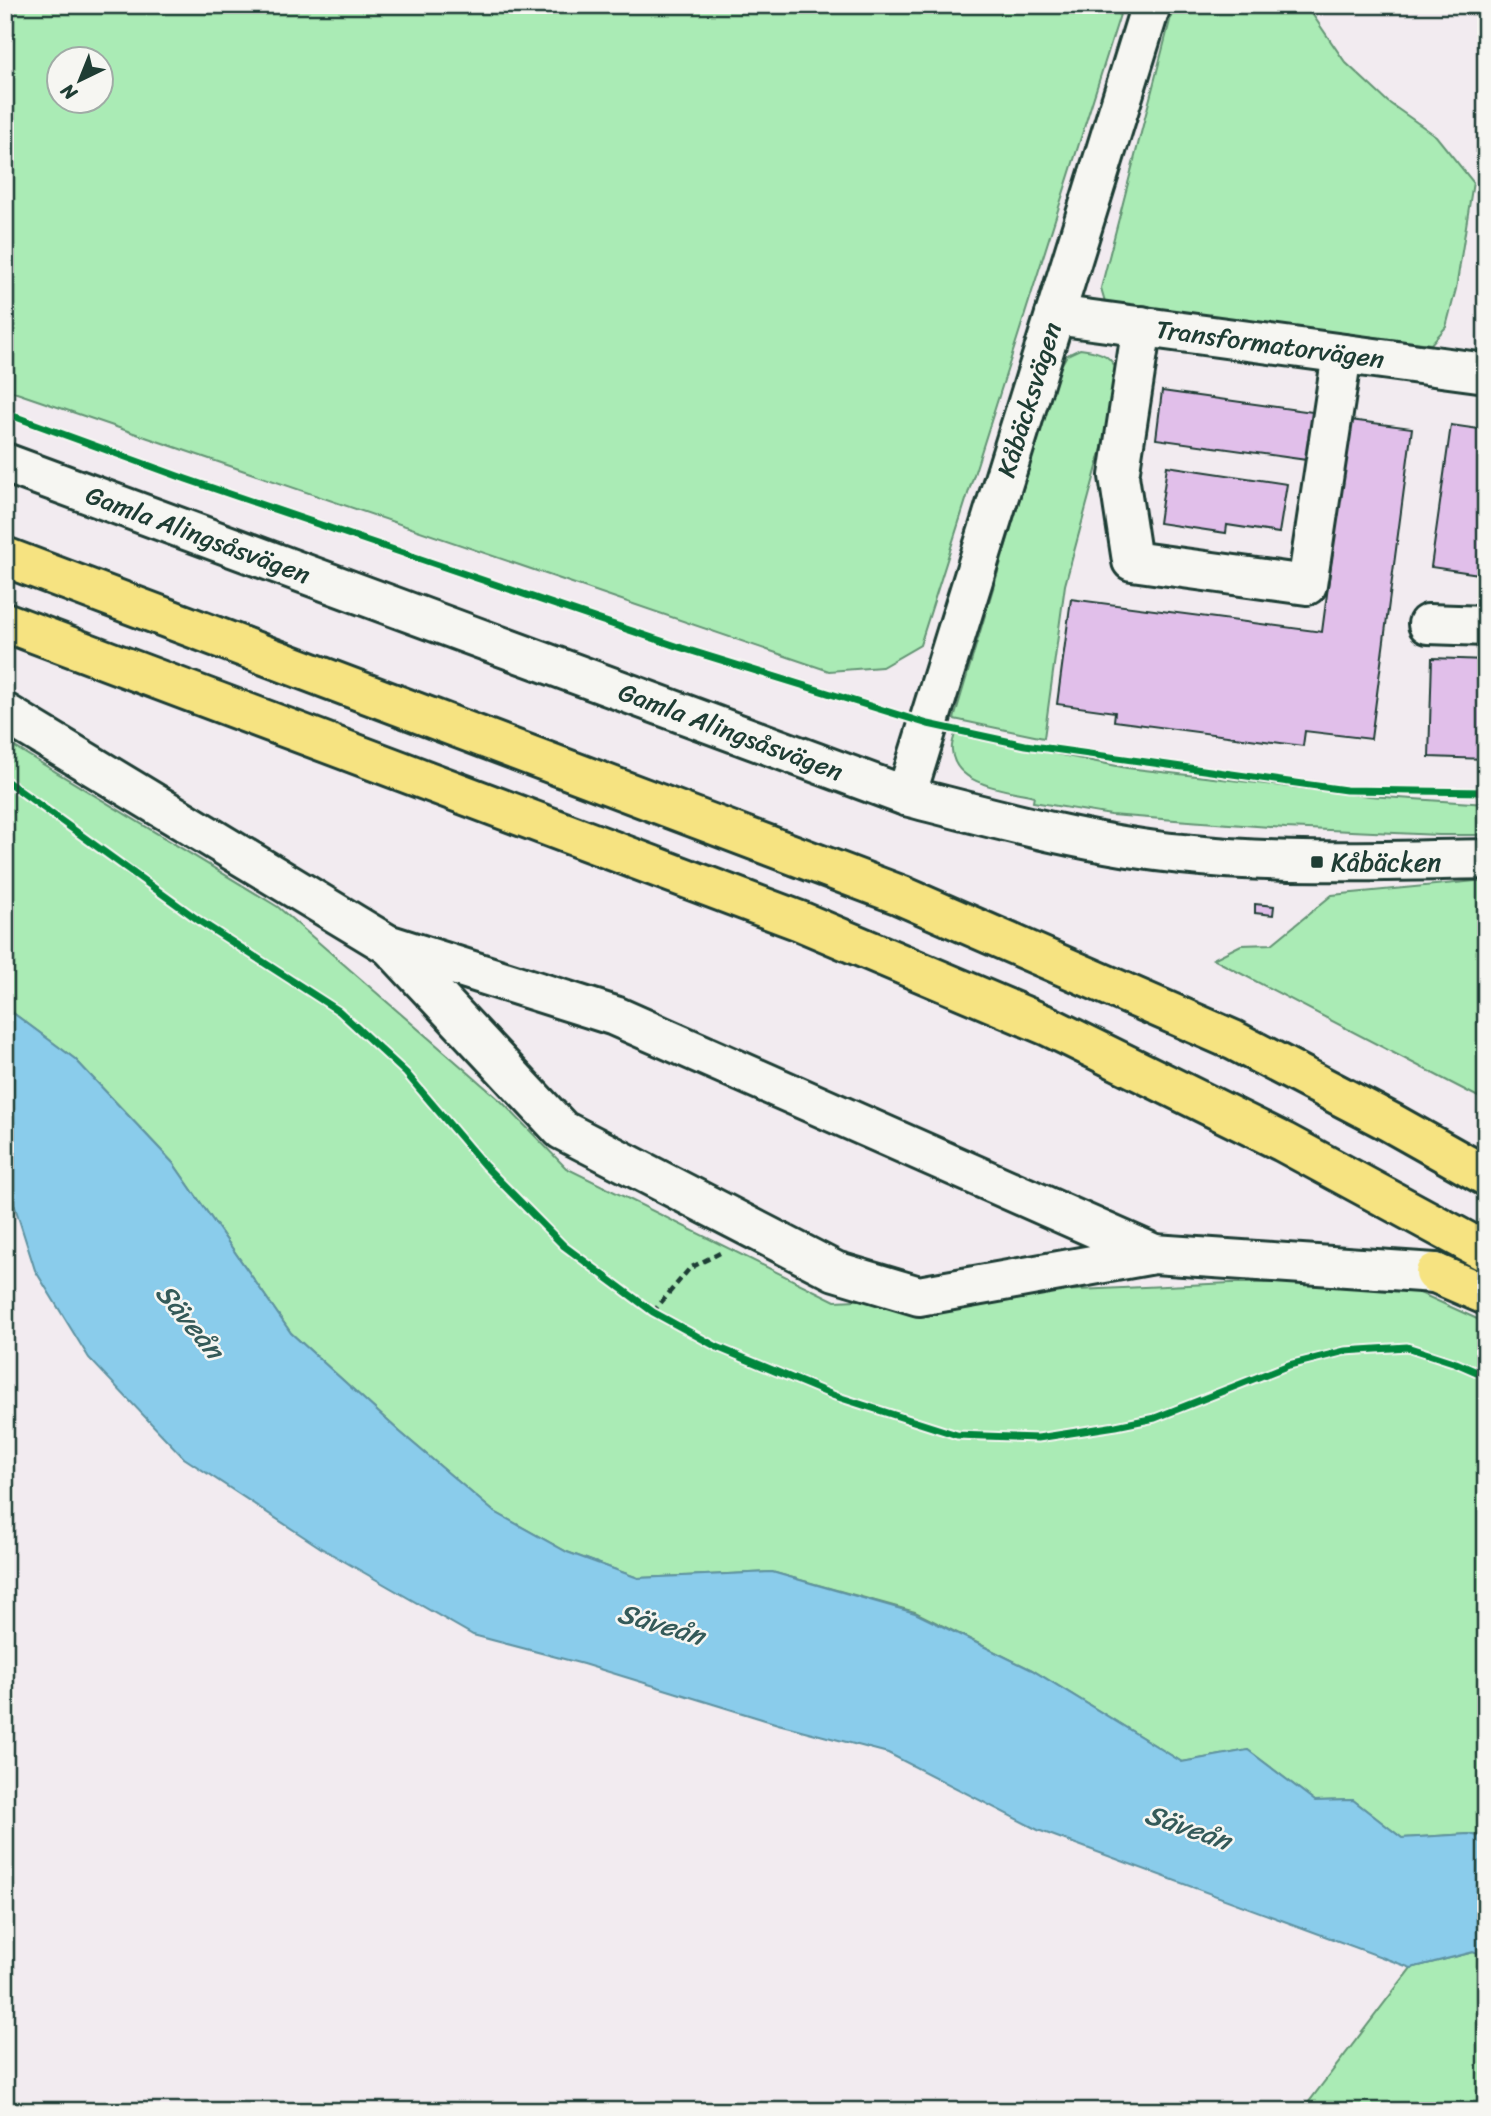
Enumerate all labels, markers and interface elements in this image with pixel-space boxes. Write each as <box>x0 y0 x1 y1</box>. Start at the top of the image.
north arrow <box>46 46 116 116</box>
text: N <box>52 75 86 109</box>
street label: Transformatorvägen <box>1153 306 1387 382</box>
street label: Kåbäcksvägen <box>983 316 1075 483</box>
street label: Gamla Alingsåsvägen <box>79 472 317 597</box>
street label: Gamla Alingsåsvägen <box>612 669 850 794</box>
place label: Kåbäcken <box>1331 839 1441 885</box>
marker: Kåbäcken <box>1309 854 1325 870</box>
water label: Säveån <box>143 1271 239 1373</box>
water label: Säveån <box>612 1588 713 1661</box>
water label: Säveån <box>1138 1789 1240 1865</box>

